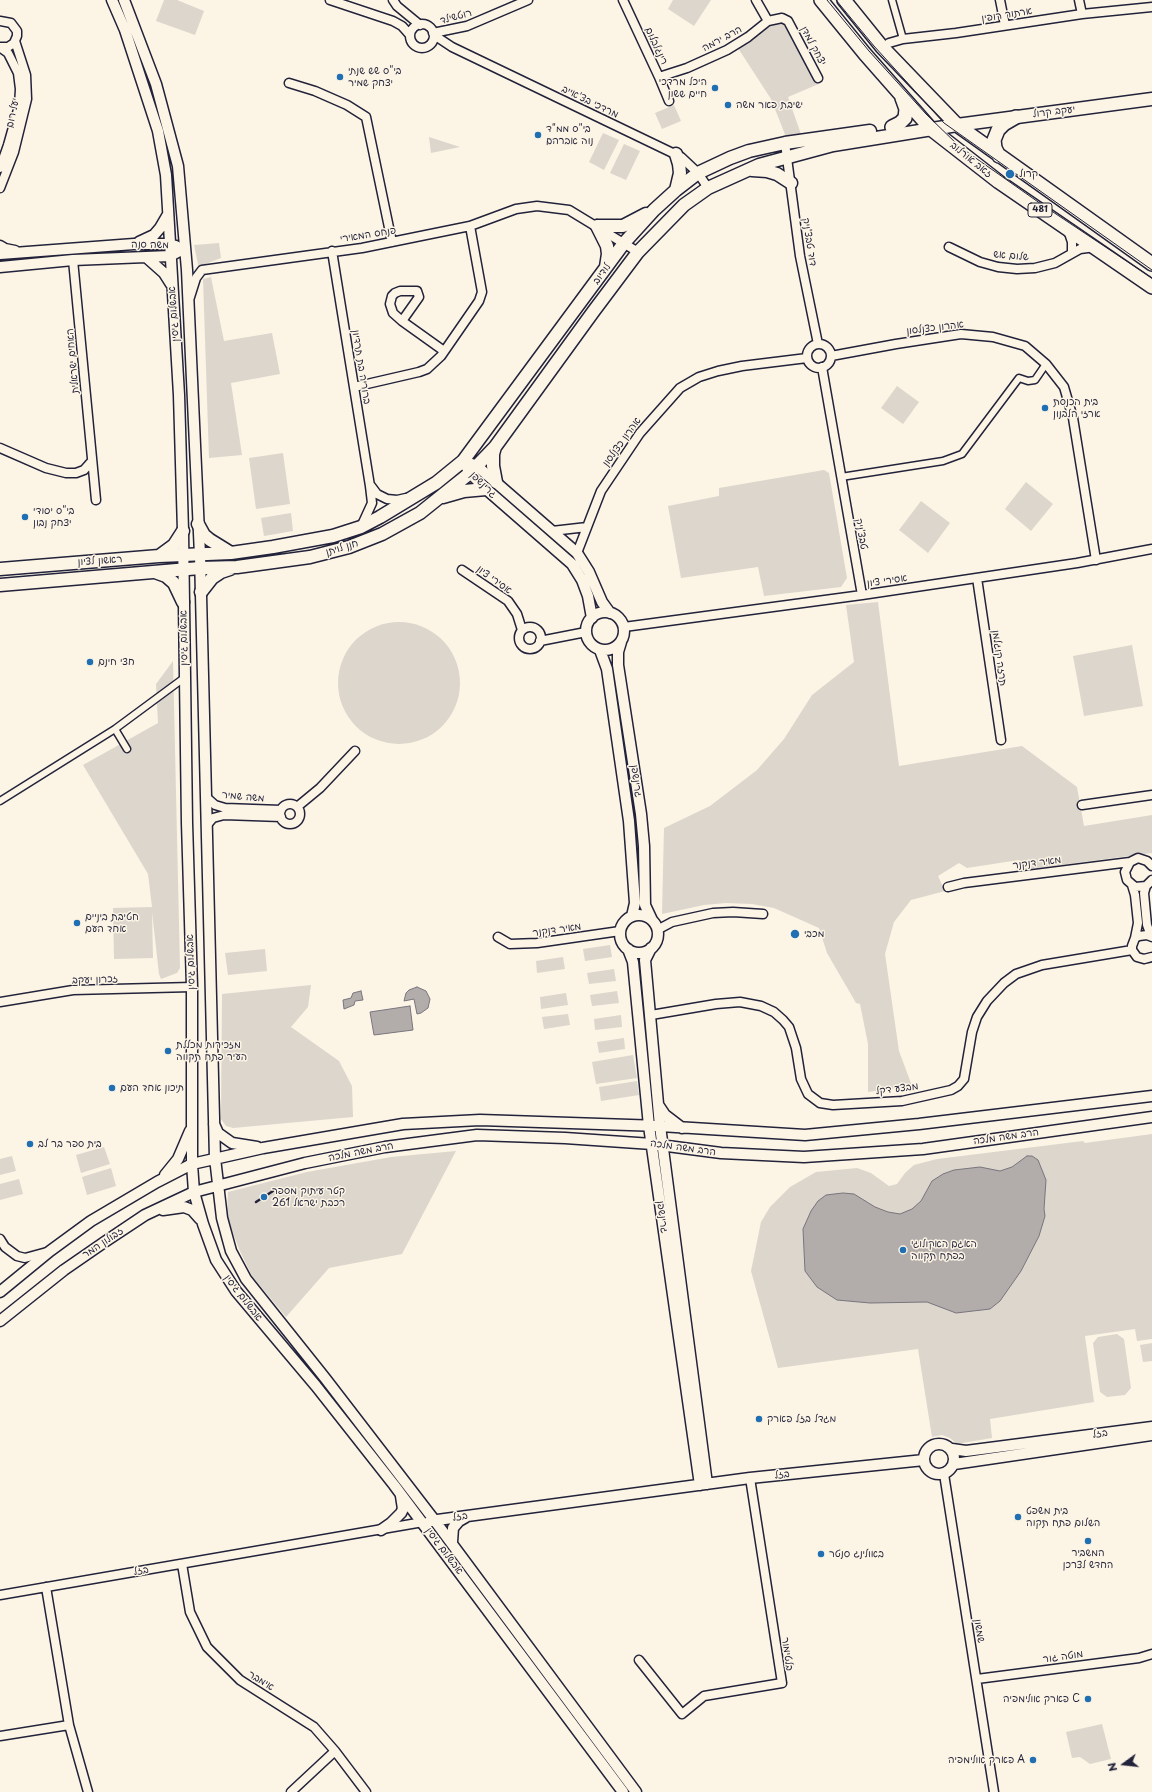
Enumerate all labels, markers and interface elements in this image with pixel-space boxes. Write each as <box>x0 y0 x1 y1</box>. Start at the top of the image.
street label: ארתור רופין <box>981 5 1033 25</box>
street label: רוטשילד <box>439 7 473 27</box>
street label: הרב ירמה <box>700 24 744 54</box>
street label: יצחק למדן <box>798 24 828 68</box>
street label: רינגלבלום <box>642 25 670 67</box>
place label: בי"ס שש שנתי יצחק שמיר <box>348 65 401 88</box>
marker: בי"ס שש שנתי יצחק שמיר <box>335 72 345 82</box>
place label: היכל מרדכי חיים ששון <box>659 76 707 100</box>
street label: מרדכי בצ'אייב <box>560 83 620 121</box>
marker: היכל מרדכי חיים ששון <box>710 83 720 93</box>
street label: יעל רום <box>4 97 22 129</box>
place label: ישיבת פאר משה <box>736 99 803 111</box>
marker: ישיבת פאר משה <box>723 100 733 110</box>
street label: יעקב קרול <box>1032 103 1076 121</box>
place label: בי"ס ממ"ד נוה אברהם <box>546 123 593 146</box>
marker: בי"ס ממ"ד נוה אברהם <box>533 130 543 140</box>
street label: זאב אורלוב <box>948 140 994 180</box>
marker: קרול <box>1004 168 1016 180</box>
place label: קרול <box>1019 168 1038 180</box>
road number: 481 <box>1028 203 1052 217</box>
street label: דוד טבצ'ניק <box>799 217 819 267</box>
street label: פנחס המאירי <box>339 225 397 245</box>
street label: משה סנה <box>131 239 169 251</box>
street label: שלום אש <box>993 248 1029 264</box>
street label: לודיוב <box>590 261 614 287</box>
street label: אבשלום גיסין <box>166 286 182 342</box>
street label: אהרון כצנלסון <box>906 319 964 337</box>
street label: האחים ישראלית <box>64 328 82 394</box>
street label: ברוריה בת תרדיון <box>349 329 373 405</box>
place label: בית הכנסת ארזי הלבנון <box>1053 396 1101 420</box>
marker: בית הכנסת ארזי הלבנון <box>1040 403 1050 413</box>
street label: אהרון כצנלסון <box>600 415 644 469</box>
street label: גרינשפן <box>467 469 499 501</box>
place label: בי"ס יסודי יצחק נבון <box>33 505 74 528</box>
marker: בי"ס יסודי יצחק נבון <box>20 512 30 522</box>
street label: טבצ'ניק <box>852 517 870 551</box>
street label: חנן לויתן <box>324 537 360 559</box>
street label: ראשון לציון <box>77 553 123 569</box>
street label: אסירי ציון <box>474 563 514 597</box>
street label: אסירי ציון <box>866 572 908 590</box>
street label: אבשלום גיסין <box>178 610 190 666</box>
street label: תרזה קוגלמן <box>989 629 1009 687</box>
place label: חצי חינם <box>98 656 135 668</box>
marker: חצי חינם <box>85 657 95 667</box>
street label: גרינשפן <box>628 764 644 798</box>
street label: משה שמיר <box>221 789 265 805</box>
street label: מאיר דנקנר <box>1012 854 1062 872</box>
place label: חטיבת ביניים אחד העם <box>85 911 139 934</box>
marker: חטיבת ביניים אחד העם <box>72 918 82 928</box>
street label: מאיר דנקנר <box>532 921 582 939</box>
marker: מכבי <box>789 928 801 940</box>
place label: מכבי <box>804 928 824 940</box>
street label: אבשלום גיסין <box>184 934 198 990</box>
street label: זכרון יעקב <box>72 973 118 987</box>
place label: מזכירות מכללת העיר פתח תקווה <box>176 1039 247 1062</box>
marker: מזכירות מכללת העיר פתח תקווה <box>163 1046 173 1056</box>
street label: מבצע דקל <box>875 1080 919 1098</box>
place label: תיכון אחד העם <box>120 1082 184 1094</box>
marker: תיכון אחד העם <box>107 1083 117 1093</box>
street label: הרב משה מלכה <box>972 1126 1040 1148</box>
street label: הרב משה מלכה <box>649 1137 717 1159</box>
place label: בית ספר בר לב <box>38 1138 102 1150</box>
marker: בית ספר בר לב <box>25 1139 35 1149</box>
street label: הרב משה מלכה <box>327 1140 395 1164</box>
place label: קטר עיתוק מספר 261 רכבת ישראל <box>272 1185 345 1208</box>
marker: קטר עיתוק מספר 261 רכבת ישראל <box>259 1192 269 1202</box>
street label: גרינשפן <box>654 1200 670 1234</box>
street label: זבולון המר <box>80 1225 126 1261</box>
place label: האגם האקולוגי בפתח תקווה <box>911 1238 977 1262</box>
marker: האגם האקולוגי בפתח תקווה <box>898 1245 908 1255</box>
street label: אבשלום גיסין <box>221 1272 265 1324</box>
place label: מגדל בזל פארק <box>767 1413 836 1425</box>
marker: מגדל בזל פארק <box>754 1414 764 1424</box>
street label: בזל <box>1092 1427 1108 1441</box>
street label: בזל <box>774 1468 790 1482</box>
place label: בית משפט השלום פתח תקוה <box>1026 1505 1100 1528</box>
street label: בזל <box>452 1510 468 1524</box>
marker: בית משפט השלום פתח תקוה <box>1013 1512 1023 1522</box>
street label: אבשלום גיסין <box>423 1525 465 1577</box>
marker: המשביר החדש לצרכן <box>1083 1536 1093 1546</box>
place label: המשביר החדש לצרכן <box>1063 1547 1113 1570</box>
place label: באולינג סנטר <box>829 1548 884 1560</box>
marker: באולינג סנטר <box>816 1549 826 1559</box>
street label: בזל <box>132 1564 150 1578</box>
street label: שמשון <box>971 1618 987 1644</box>
street label: בלטימור <box>779 1636 795 1672</box>
street label: מוטה גור <box>1042 1648 1084 1666</box>
street label: אימבר <box>246 1669 276 1693</box>
place label: פארק אולימפיה C <box>1003 1693 1080 1705</box>
marker: פארק אולימפיה C <box>1083 1694 1093 1704</box>
north arrow <box>1104 1744 1144 1784</box>
place label: פארק אולימפיה A <box>948 1754 1025 1766</box>
marker: פארק אולימפיה A <box>1028 1755 1038 1765</box>
text: N <box>1103 1761 1121 1774</box>

